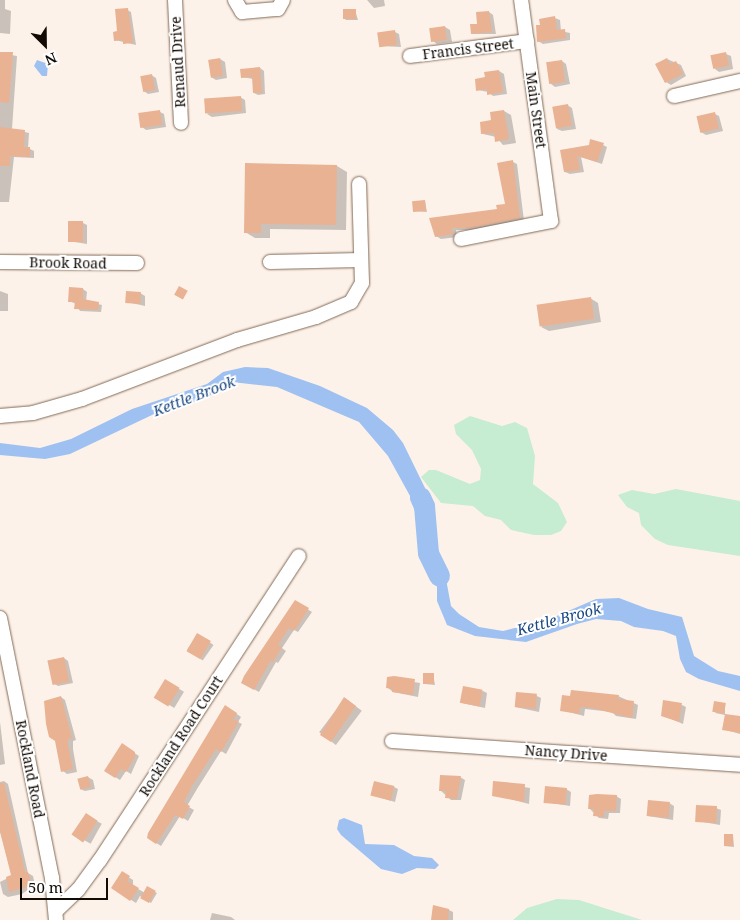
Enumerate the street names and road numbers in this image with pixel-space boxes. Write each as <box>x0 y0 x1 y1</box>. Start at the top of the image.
street label: Renaud Drive <box>167 16 189 108</box>
street label: Francis Street <box>421 35 515 63</box>
street label: Main Street <box>522 71 550 149</box>
street label: Brook Road <box>29 254 107 272</box>
street label: Rockland Road Court <box>136 673 226 799</box>
street label: Rockland Road <box>12 719 48 819</box>
street label: Nancy Drive <box>524 742 608 764</box>

